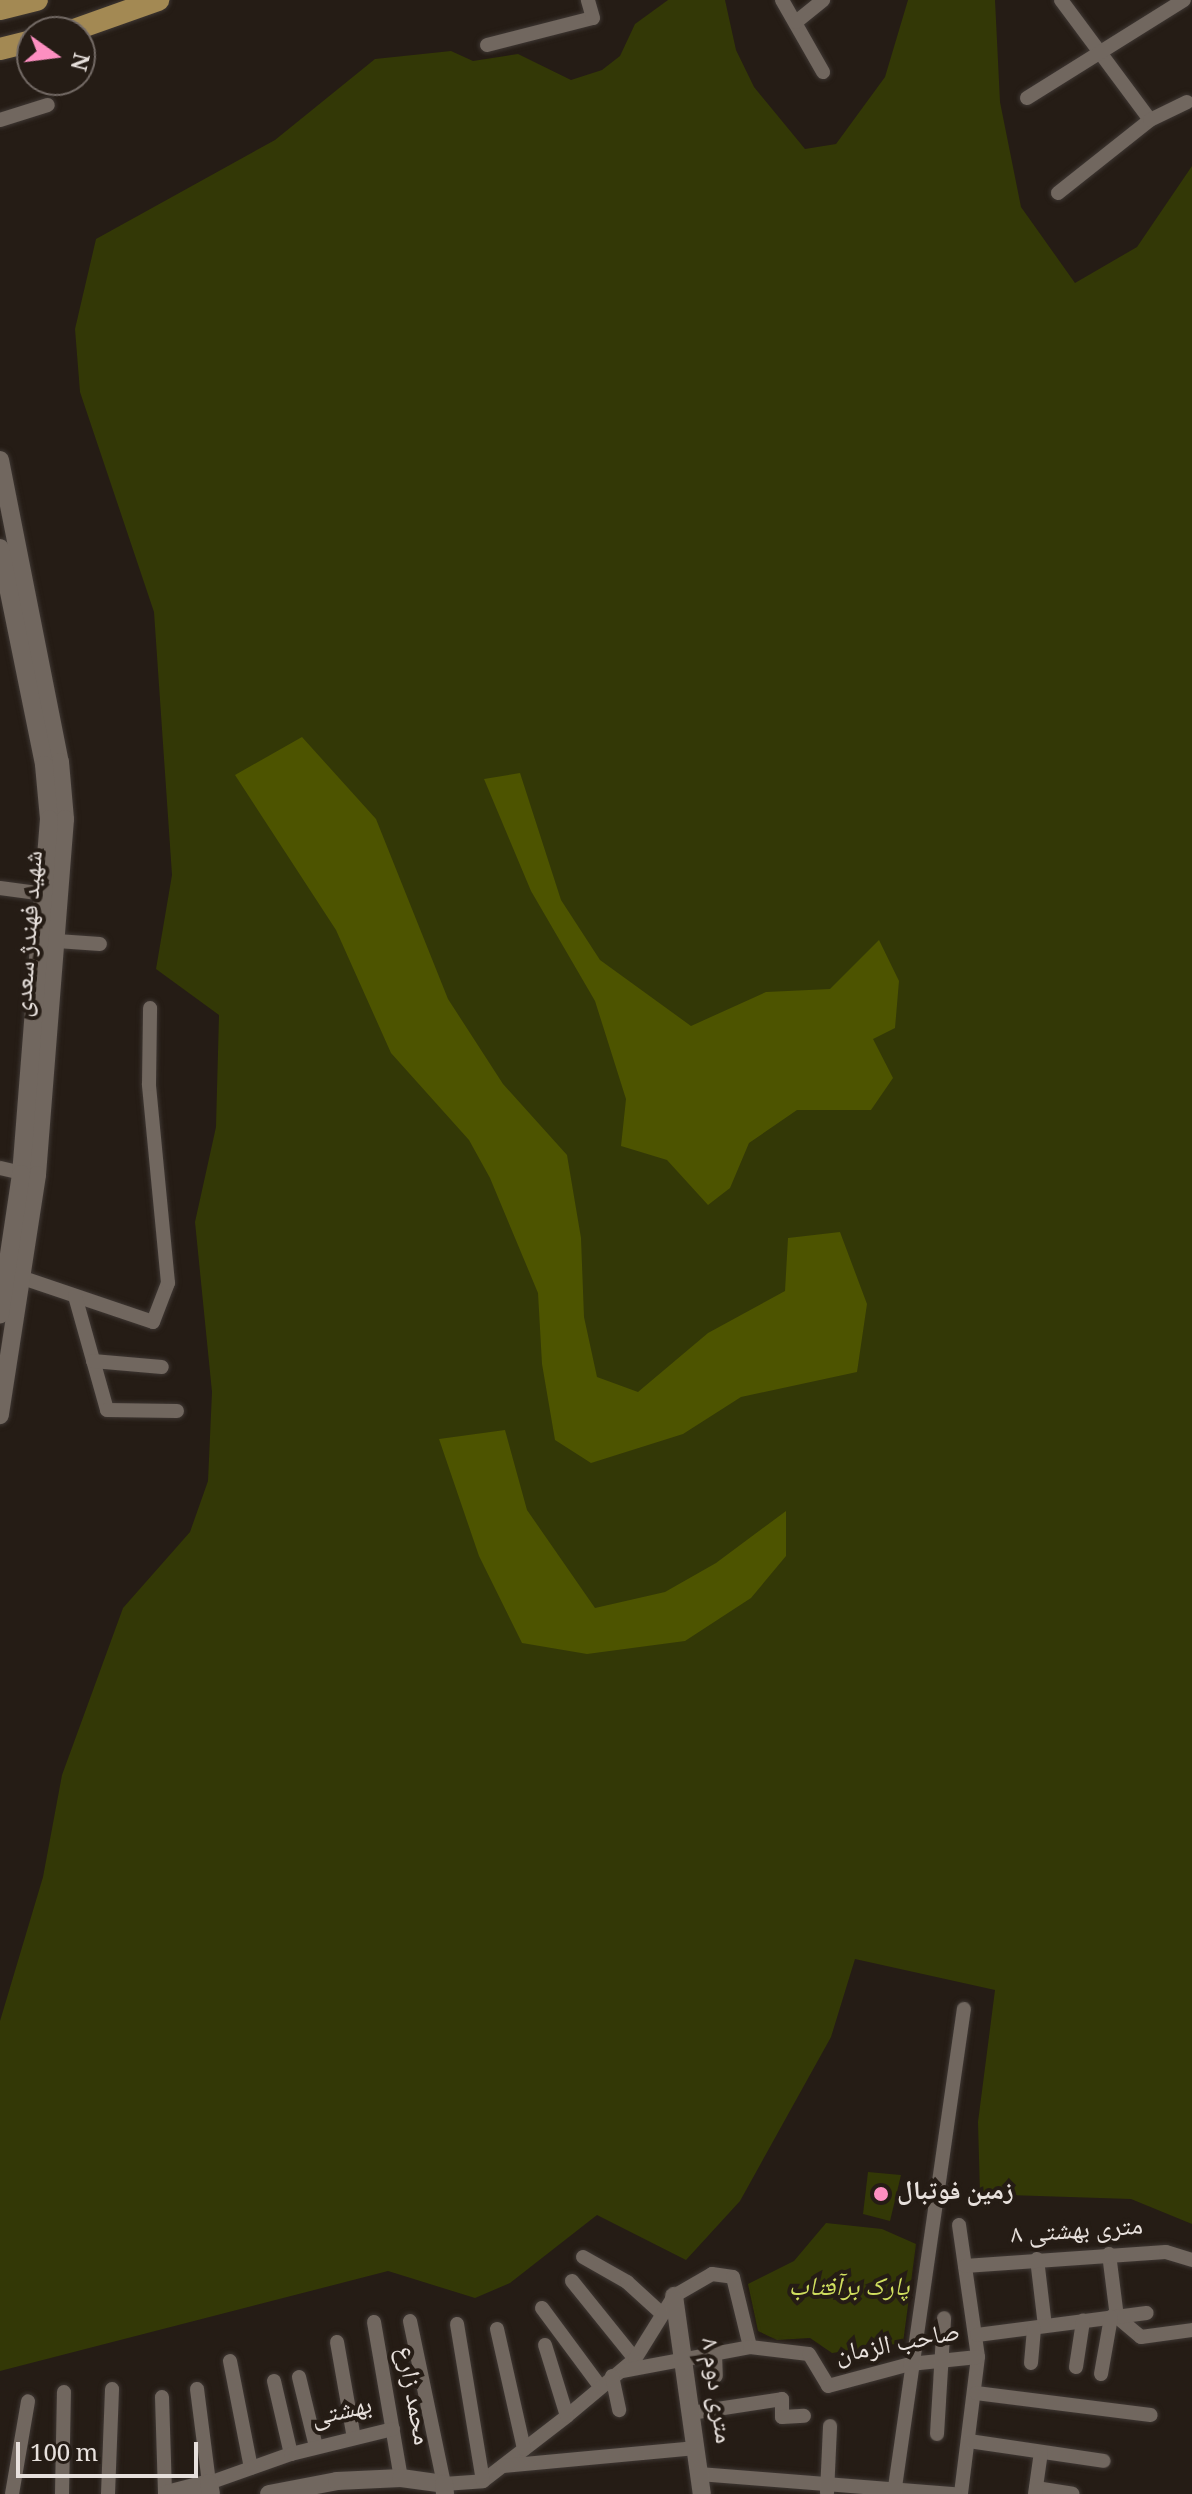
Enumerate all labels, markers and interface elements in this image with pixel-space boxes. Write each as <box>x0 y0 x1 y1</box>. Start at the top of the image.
north arrow <box>16 16 96 96</box>
text: N <box>57 48 98 74</box>
street label: شهید فهندژ سعدی <box>10 849 52 1019</box>
place label: زمین فوتبال <box>897 2178 1013 2210</box>
marker: زمین فوتبال <box>872 2185 890 2203</box>
street label: ۸ متری بهشتی <box>1010 2213 1144 2253</box>
park label: پارک برآفتاب <box>789 2274 909 2306</box>
street label: صاحب الزمان <box>833 2319 963 2373</box>
street label: ۸ متری دوم <box>691 2336 737 2446</box>
street label: محمد زارع <box>387 2344 435 2448</box>
street label: بهشتی <box>309 2392 375 2436</box>
scale bar <box>20 2426 202 2476</box>
text: 100 m <box>30 2435 98 2476</box>

